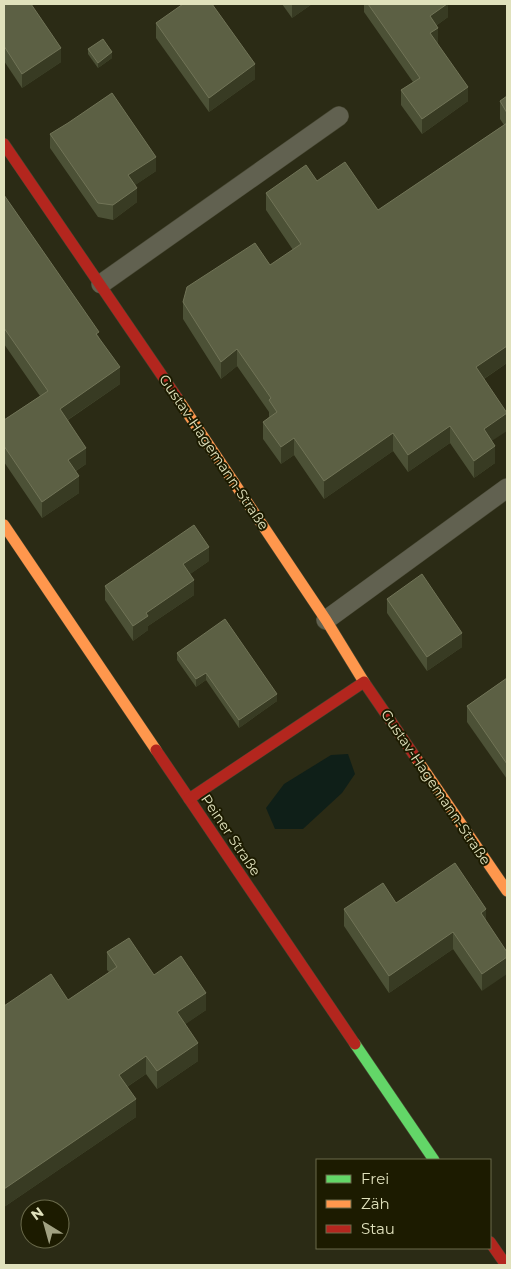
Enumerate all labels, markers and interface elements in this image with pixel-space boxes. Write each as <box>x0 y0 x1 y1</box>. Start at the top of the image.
street label: Gustav-Hagemann-Straße <box>155 371 273 533</box>
street label: Gustav-Hagemann-Straße <box>377 706 495 868</box>
street label: Peiner Straße <box>197 791 265 879</box>
legend <box>316 1159 491 1249</box>
text: Frei <box>361 1169 389 1188</box>
text: Zäh <box>361 1194 390 1213</box>
north arrow <box>20 1199 70 1249</box>
text: N <box>27 1203 47 1224</box>
text: Stau <box>361 1219 395 1238</box>

